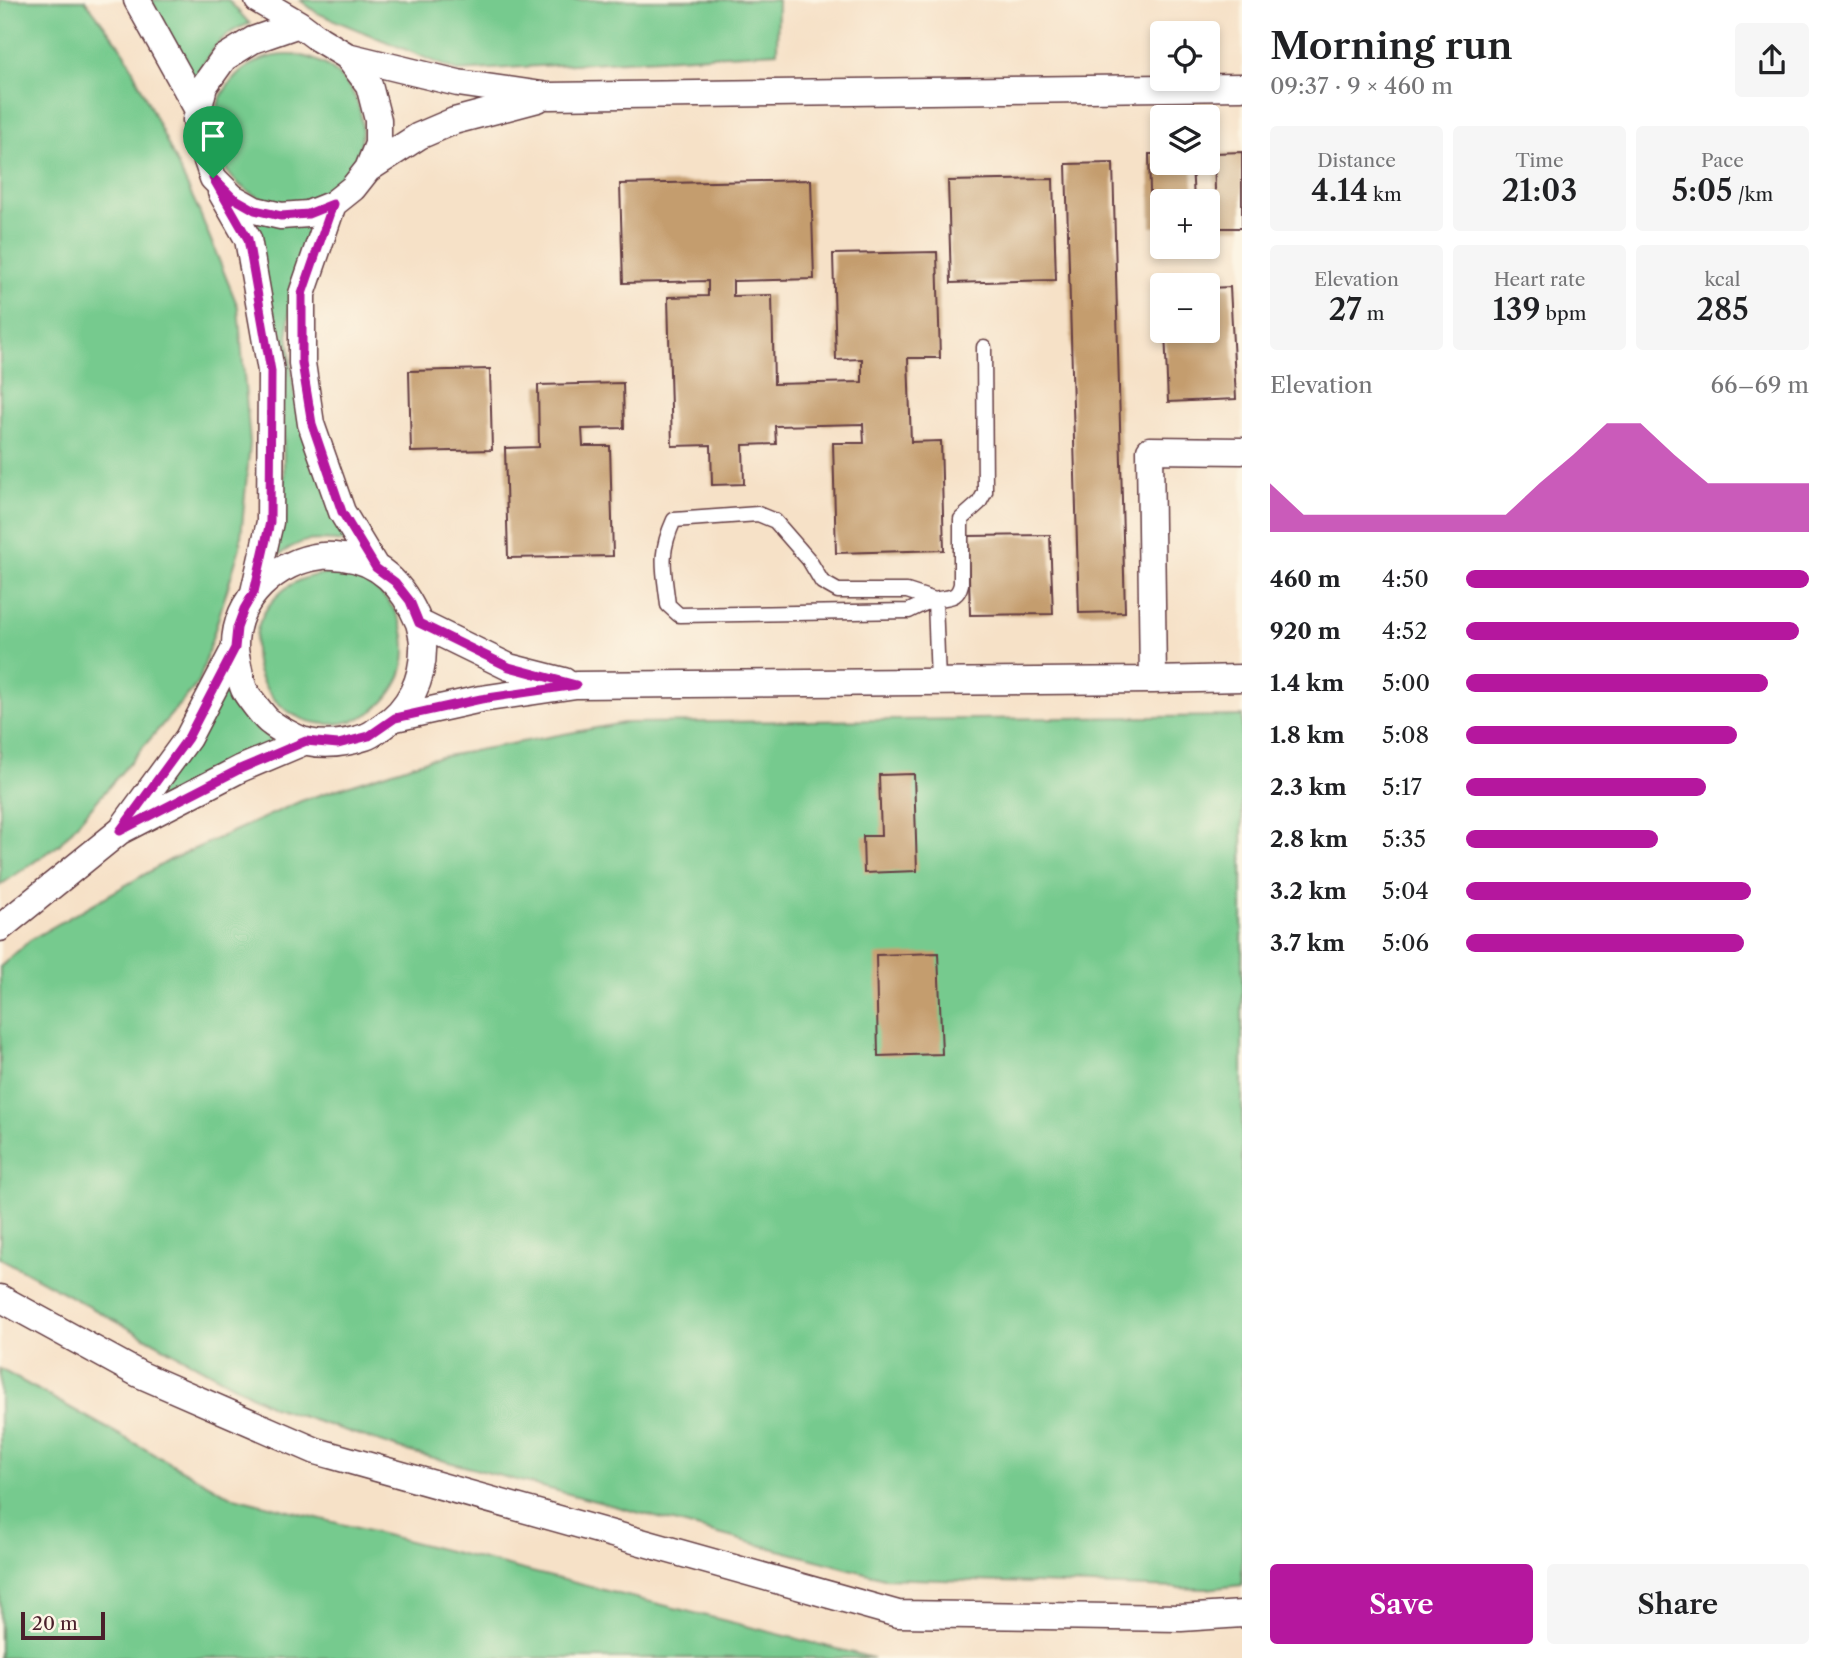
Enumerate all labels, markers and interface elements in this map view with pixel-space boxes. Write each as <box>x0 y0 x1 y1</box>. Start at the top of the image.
map controls <box>1150 21 1220 343</box>
button: locate <box>1150 21 1220 91</box>
text: Morning run <box>1270 22 1513 69</box>
button: share <box>1735 23 1809 97</box>
text: 09:37 · 9 × 460 m <box>1270 72 1453 100</box>
button: layers <box>1150 105 1220 175</box>
pin <box>183 106 243 178</box>
icon: arrive <box>194 117 232 155</box>
text: Distance <box>1317 149 1396 172</box>
text: Time <box>1515 149 1564 172</box>
text: Pace <box>1701 149 1744 172</box>
text: 4.14 <box>1311 172 1368 209</box>
text: 21:03 <box>1502 172 1577 209</box>
text: 5:05 <box>1672 172 1733 209</box>
text: km <box>1368 183 1402 206</box>
text: /km <box>1733 183 1773 206</box>
button: + <box>1150 189 1220 259</box>
text: Elevation <box>1314 268 1399 291</box>
text: Heart rate <box>1494 268 1585 291</box>
text: kcal <box>1705 268 1740 291</box>
button: − <box>1150 273 1220 343</box>
text: 27 <box>1329 291 1362 328</box>
text: 139 <box>1493 291 1540 328</box>
text: 285 <box>1696 291 1749 328</box>
text: m <box>1362 302 1384 325</box>
text: bpm <box>1540 302 1586 325</box>
text: Elevation <box>1270 371 1373 399</box>
text: 66–69 m <box>1710 371 1809 399</box>
text: 460 m <box>1270 565 1341 593</box>
text: 4:50 <box>1382 565 1429 593</box>
text: 920 m <box>1270 617 1341 645</box>
text: 4:52 <box>1382 617 1427 645</box>
text: 1.4 km <box>1270 669 1344 697</box>
text: 5:00 <box>1382 669 1430 697</box>
text: 1.8 km <box>1270 721 1345 749</box>
text: 5:08 <box>1382 721 1429 749</box>
text: 2.3 km <box>1270 773 1347 801</box>
text: 5:17 <box>1382 773 1422 801</box>
text: 2.8 km <box>1270 825 1348 853</box>
text: 5:35 <box>1382 825 1426 853</box>
text: 3.2 km <box>1270 877 1347 905</box>
text: 5:04 <box>1382 877 1429 905</box>
text: 3.7 km <box>1270 929 1345 957</box>
text: 5:06 <box>1382 929 1429 957</box>
button: Save <box>1270 1564 1533 1644</box>
button: Share <box>1547 1564 1809 1644</box>
scale bar <box>21 1609 105 1641</box>
text: 20 m <box>32 1612 78 1635</box>

